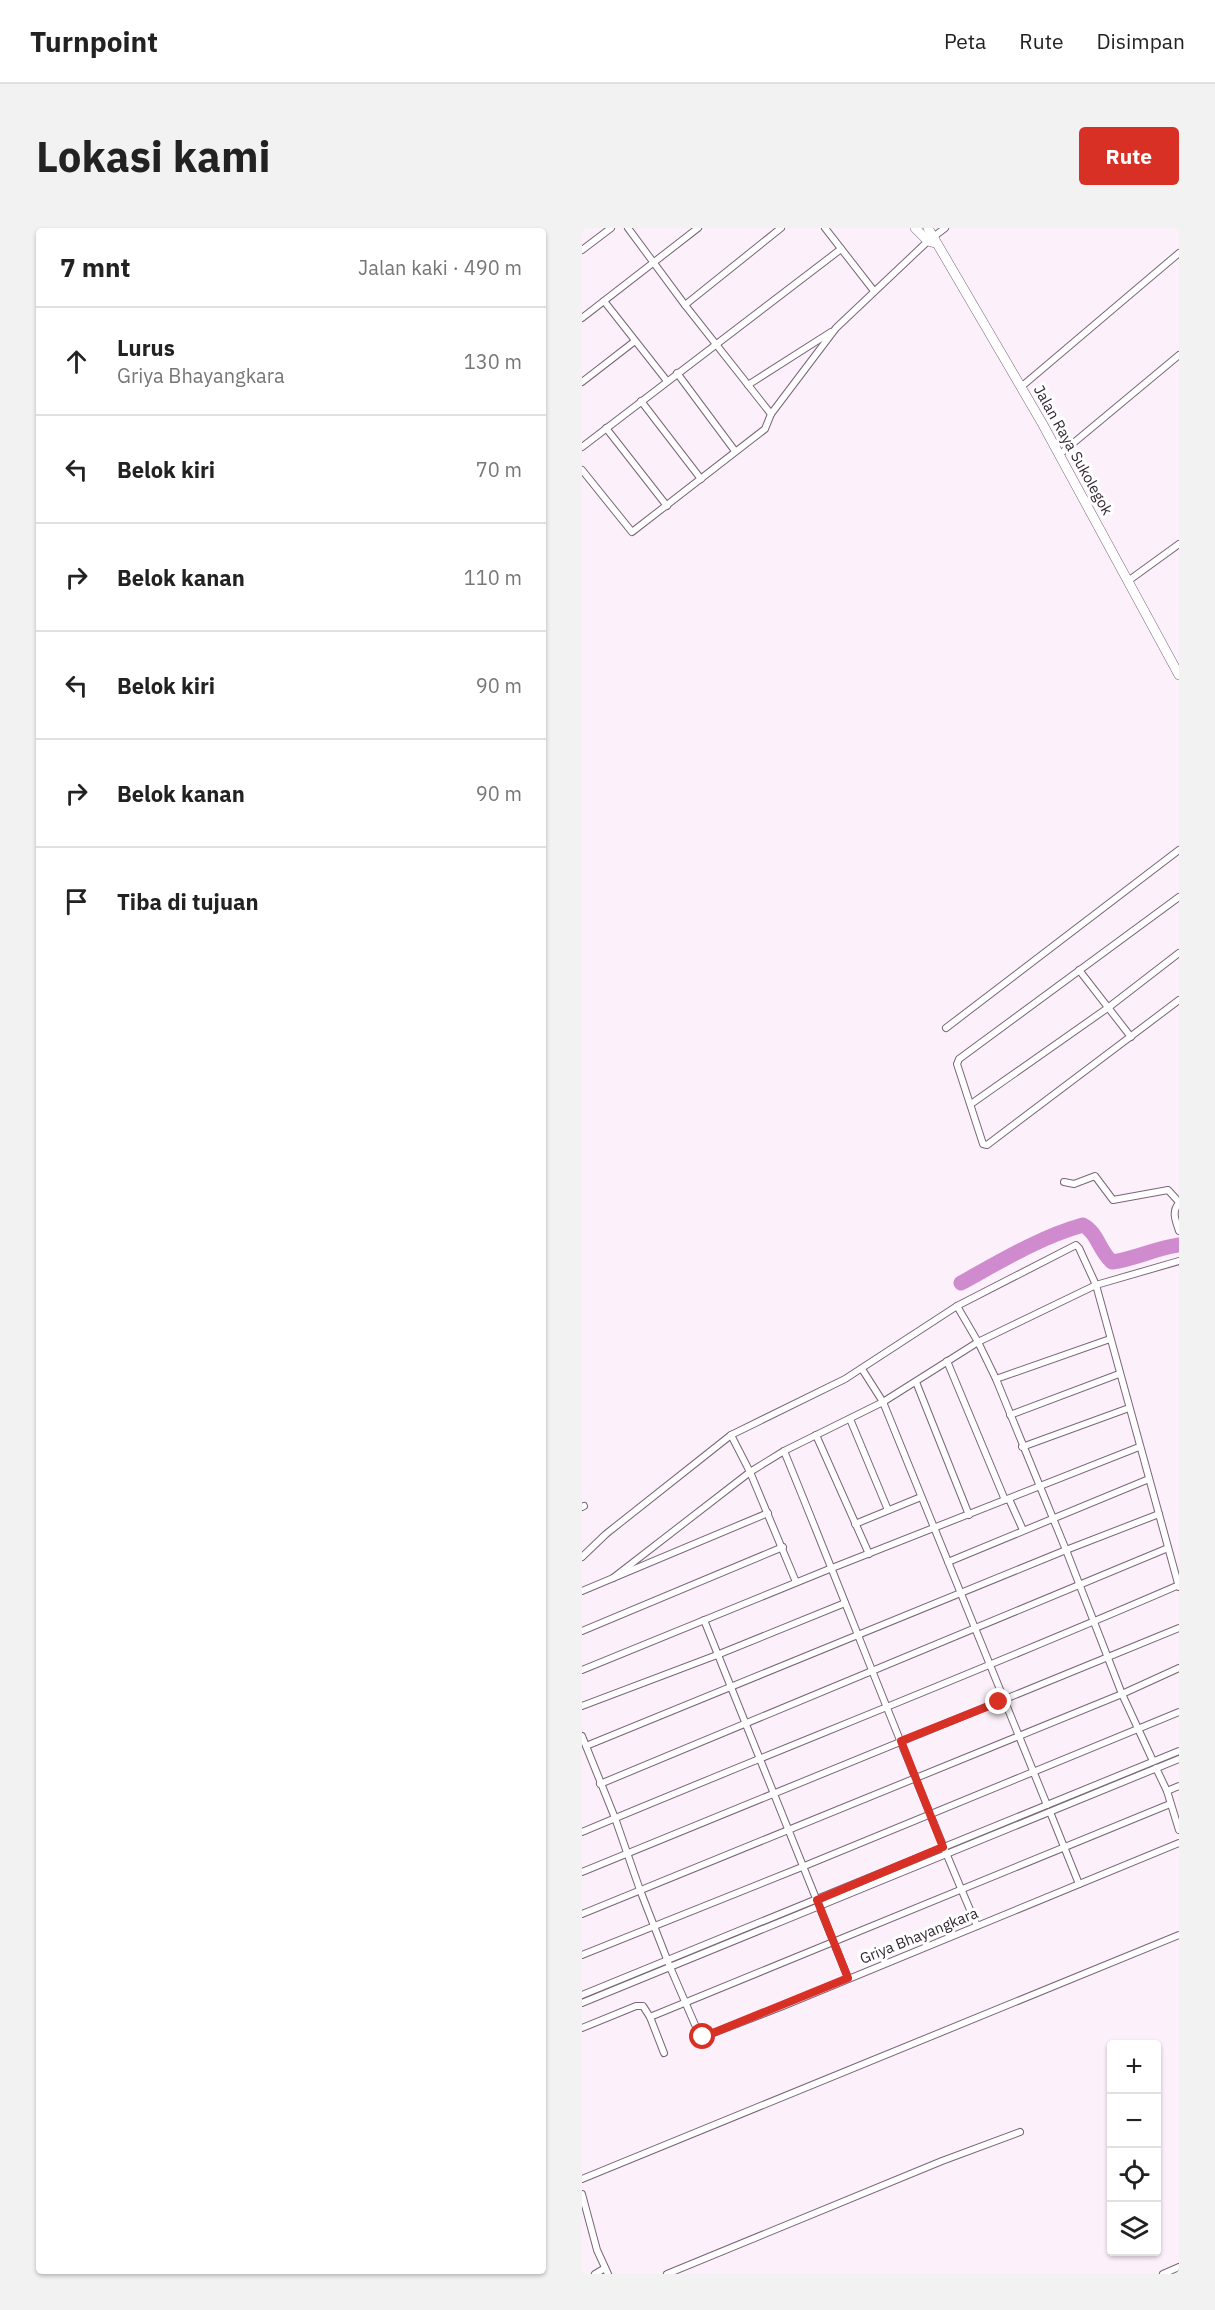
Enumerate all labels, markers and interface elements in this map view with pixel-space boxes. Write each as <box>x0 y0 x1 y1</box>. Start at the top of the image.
text: Turnpoint <box>30 23 158 60</box>
text: Peta <box>944 27 986 55</box>
text: Rute <box>1019 27 1064 55</box>
text: Disimpan <box>1097 27 1185 55</box>
button: Rute <box>1079 127 1179 185</box>
text: Lokasi kami <box>36 129 270 184</box>
text: 7 mnt <box>60 250 130 284</box>
text: Jalan kaki · 490 m <box>358 254 522 281</box>
text: Lurus <box>117 333 175 362</box>
icon: ahead <box>60 345 93 378</box>
text: 130 m <box>464 348 522 375</box>
text: Griya Bhayangkara <box>117 362 285 389</box>
street label: Jalan Raya Sukolegok <box>1030 381 1117 518</box>
icon: left <box>60 453 93 486</box>
text: Belok kiri <box>117 455 215 484</box>
text: 70 m <box>476 456 522 483</box>
icon: right <box>60 561 93 594</box>
text: Belok kanan <box>117 563 245 592</box>
text: 110 m <box>464 564 522 591</box>
icon: left <box>60 669 93 702</box>
text: Belok kiri <box>117 671 215 700</box>
text: 90 m <box>476 672 522 699</box>
icon: right <box>60 777 93 810</box>
text: Belok kanan <box>117 779 245 808</box>
text: 90 m <box>476 780 522 807</box>
icon: arrive <box>60 885 93 918</box>
text: Tiba di tujuan <box>117 887 259 916</box>
route end <box>985 1688 1011 1714</box>
street label: Griya Bhayangkara <box>857 1903 981 1968</box>
route start <box>689 2023 715 2049</box>
map controls <box>1107 2040 1161 2256</box>
button: + <box>1107 2040 1161 2094</box>
button: − <box>1107 2094 1161 2148</box>
button: locate <box>1107 2148 1161 2202</box>
button: layers <box>1107 2202 1161 2256</box>

